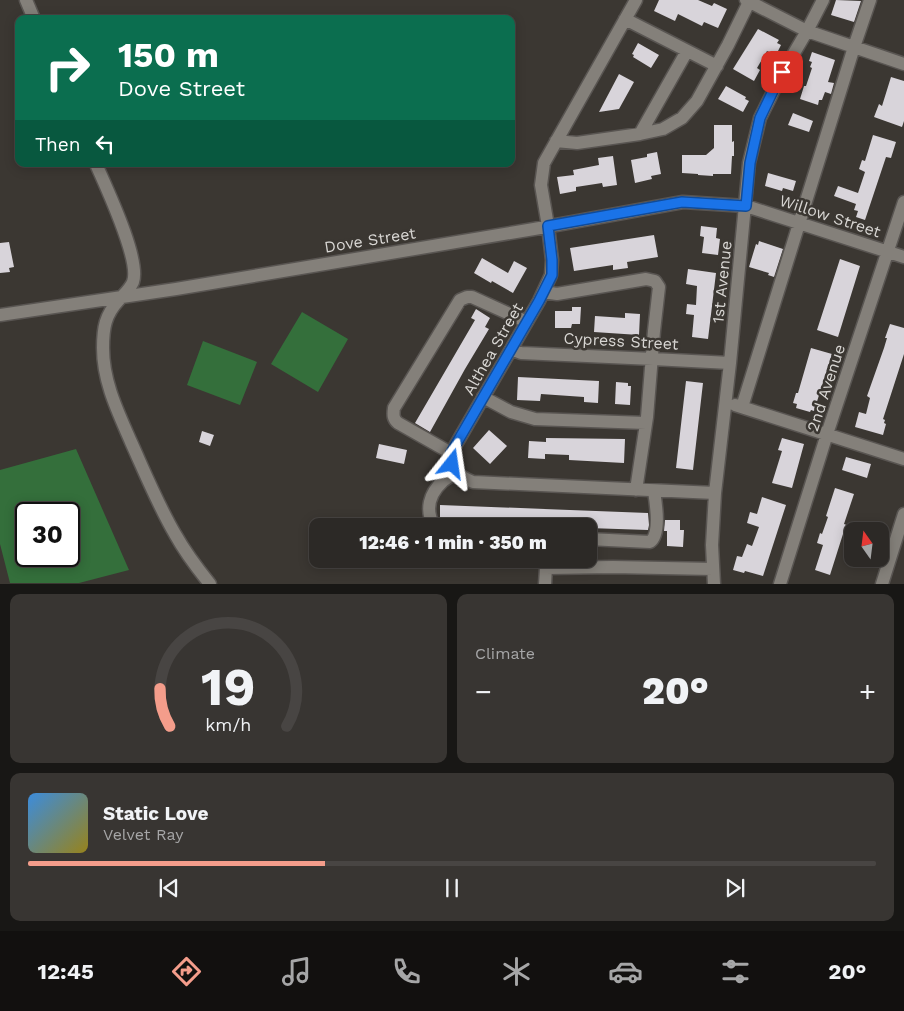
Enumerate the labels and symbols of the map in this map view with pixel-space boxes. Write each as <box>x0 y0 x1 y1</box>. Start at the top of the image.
pin <box>761 51 803 93</box>
street label: Willow Street <box>777 191 883 241</box>
street label: Dove Street <box>323 223 417 257</box>
street label: 1st Avenue <box>708 240 736 324</box>
street label: Althea Street <box>459 299 527 398</box>
street label: Cypress Street <box>563 328 679 354</box>
street label: 2nd Avenue <box>803 342 849 434</box>
position arrow <box>425 437 477 489</box>
speed limit sign: 30 <box>15 502 80 567</box>
north arrow <box>844 522 889 568</box>

